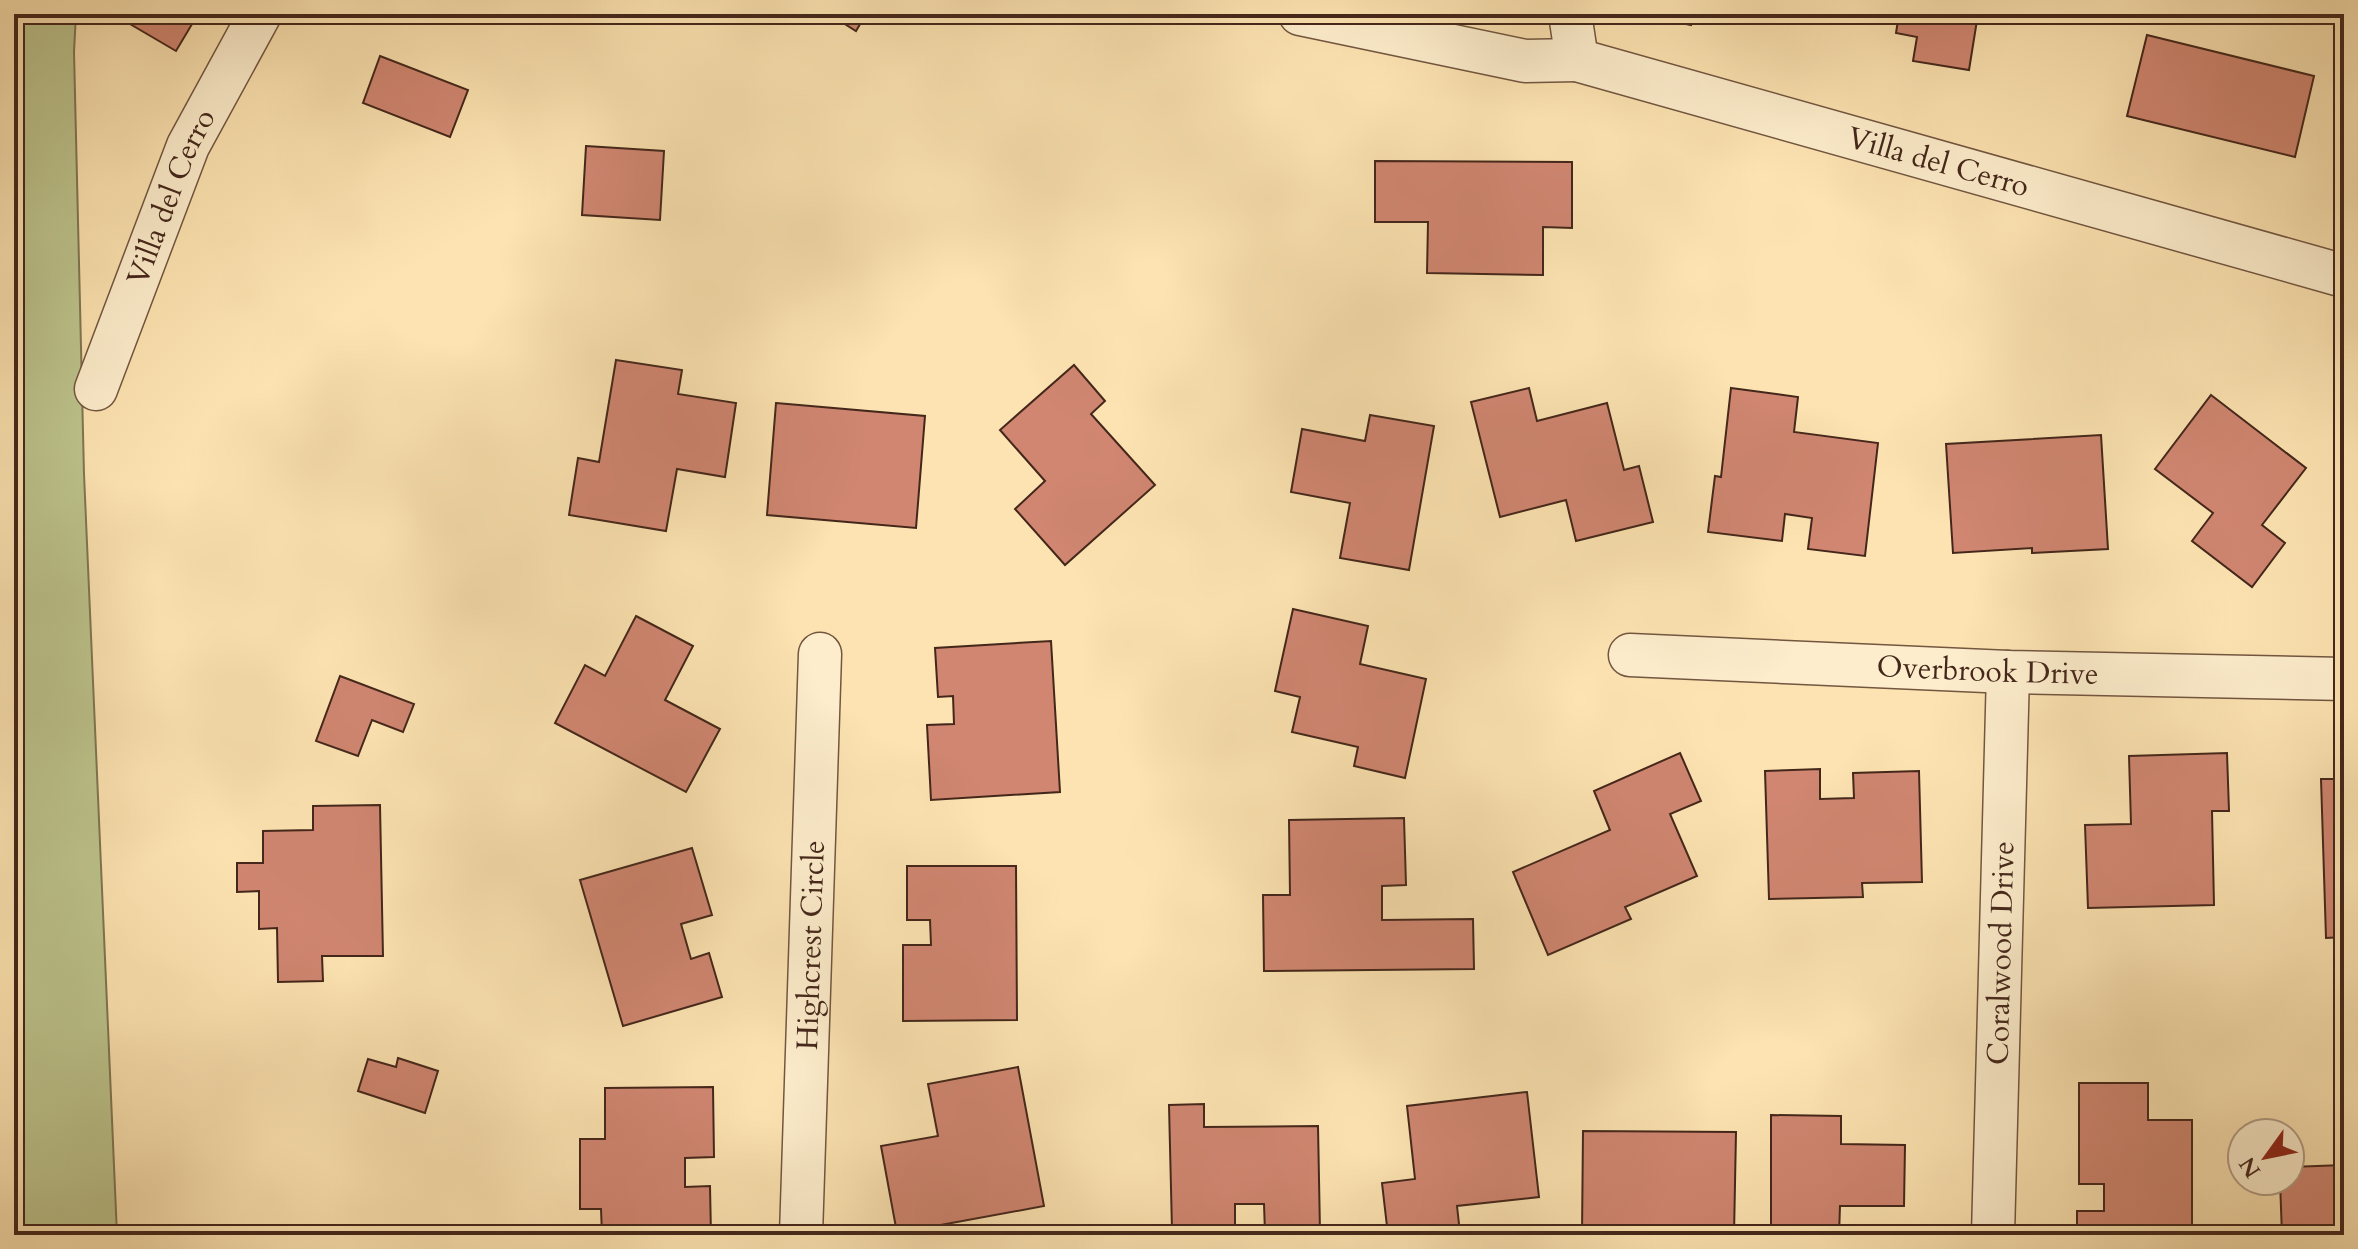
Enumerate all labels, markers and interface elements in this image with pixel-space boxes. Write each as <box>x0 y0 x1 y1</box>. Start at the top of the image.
street label: Villa del Cerro <box>117 102 225 291</box>
street label: Villa del Cerro <box>1843 117 2034 207</box>
street label: Overbrook Drive <box>1876 646 2099 695</box>
street label: Highcrest Circle <box>787 840 835 1051</box>
street label: Coralwood Drive <box>1978 841 2024 1066</box>
north arrow <box>2226 1117 2306 1197</box>
text: N <box>2232 1151 2268 1184</box>

